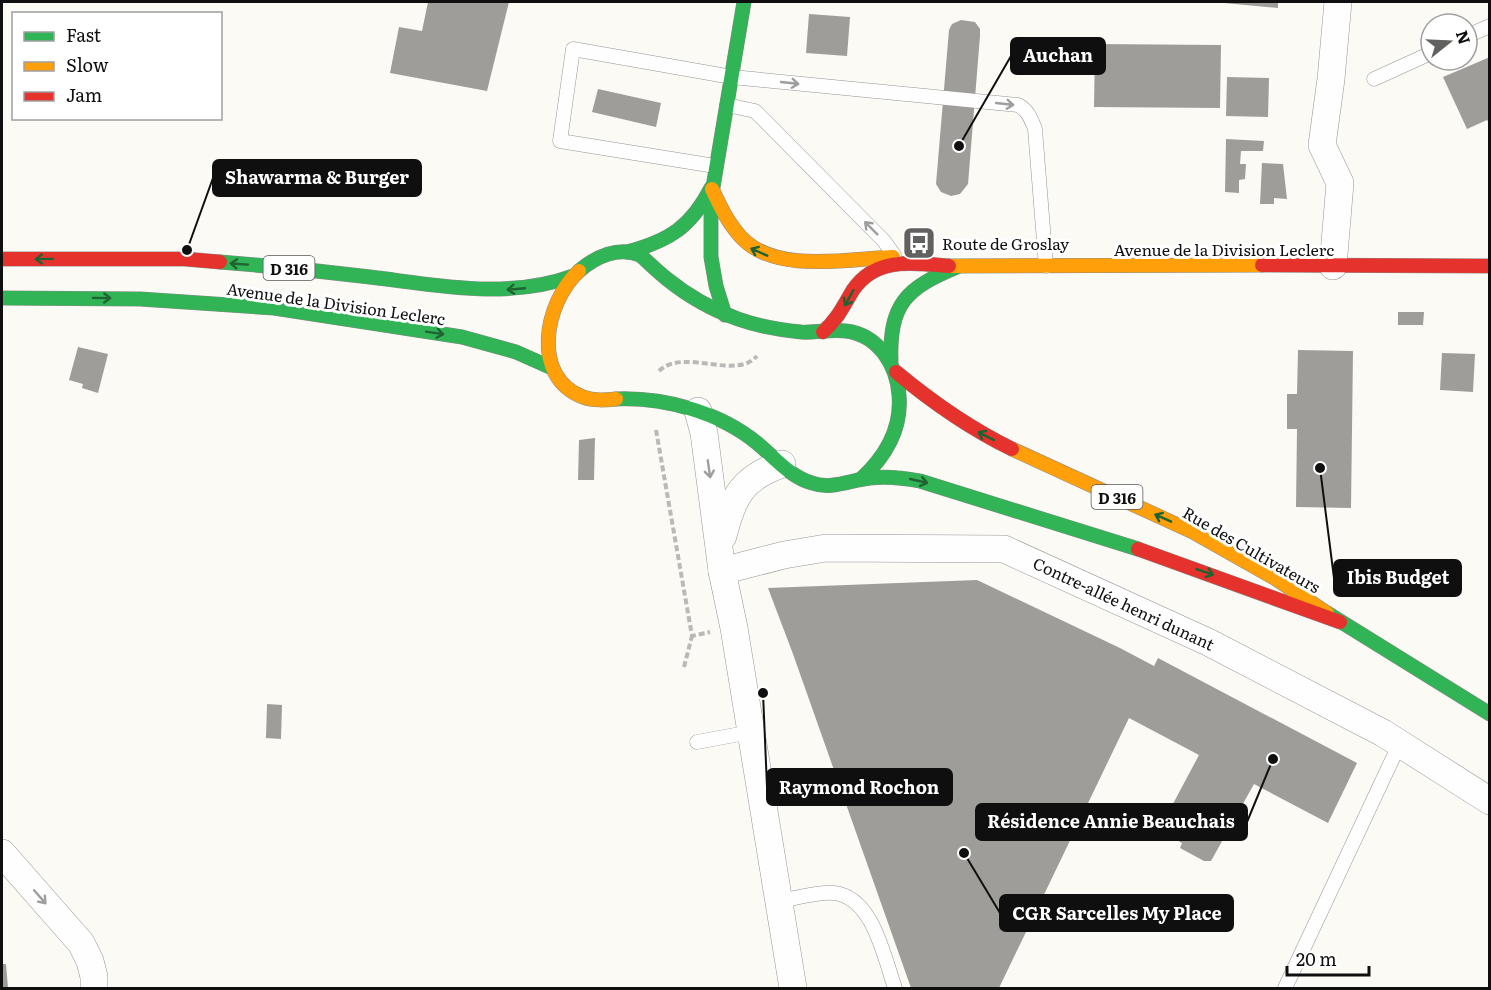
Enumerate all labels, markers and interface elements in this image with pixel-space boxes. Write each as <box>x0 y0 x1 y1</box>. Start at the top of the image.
legend <box>12 12 222 120</box>
north arrow <box>1419 12 1479 72</box>
text: Fast <box>66 21 102 48</box>
text: N <box>1451 27 1478 47</box>
callout: Auchan <box>1011 38 1105 74</box>
text: Auchan <box>1023 41 1093 68</box>
text: Slow <box>66 51 109 78</box>
one-way arrow <box>780 78 800 89</box>
text: Jam <box>66 81 102 108</box>
one-way arrow <box>995 99 1015 110</box>
callout: Shawarma & Burger <box>213 160 421 196</box>
text: Shawarma & Burger <box>225 163 409 190</box>
one-way arrow <box>863 220 878 235</box>
bus stop icon: Route de Groslay <box>901 225 937 261</box>
place label: Route de Groslay <box>942 231 1070 255</box>
street label: Avenue de la Division Leclerc <box>1114 237 1334 261</box>
one-way arrow <box>751 246 769 257</box>
one-way arrow <box>34 253 54 265</box>
road number: D 316 <box>264 256 314 280</box>
one-way arrow <box>229 258 249 269</box>
street label: Avenue de la Division Leclerc <box>225 276 447 330</box>
one-way arrow <box>507 284 527 295</box>
one-way arrow <box>843 289 855 306</box>
one-way arrow <box>91 292 111 304</box>
one-way arrow <box>425 328 444 339</box>
one-way arrow <box>978 430 996 441</box>
one-way arrow <box>704 458 715 478</box>
one-way arrow <box>909 476 929 487</box>
road number: D 316 <box>1092 485 1142 509</box>
street label: Rue des Cultivateurs <box>1179 500 1325 598</box>
one-way arrow <box>1155 512 1173 523</box>
street label: Contre-allée henri dunant <box>1029 550 1219 656</box>
callout: Ibis Budget <box>1334 560 1461 596</box>
text: Ibis Budget <box>1347 563 1449 590</box>
one-way arrow <box>1195 567 1214 578</box>
callout: Raymond Rochon <box>767 769 952 805</box>
text: Raymond Rochon <box>779 773 940 800</box>
callout: Résidence Annie Beauchais <box>976 804 1247 840</box>
text: Résidence Annie Beauchais <box>987 807 1235 834</box>
one-way arrow <box>33 889 47 904</box>
callout: CGR Sarcelles My Place <box>1000 895 1233 931</box>
text: CGR Sarcelles My Place <box>1012 899 1222 926</box>
scale bar <box>1287 939 1370 977</box>
text: 20 m <box>1296 945 1337 972</box>

